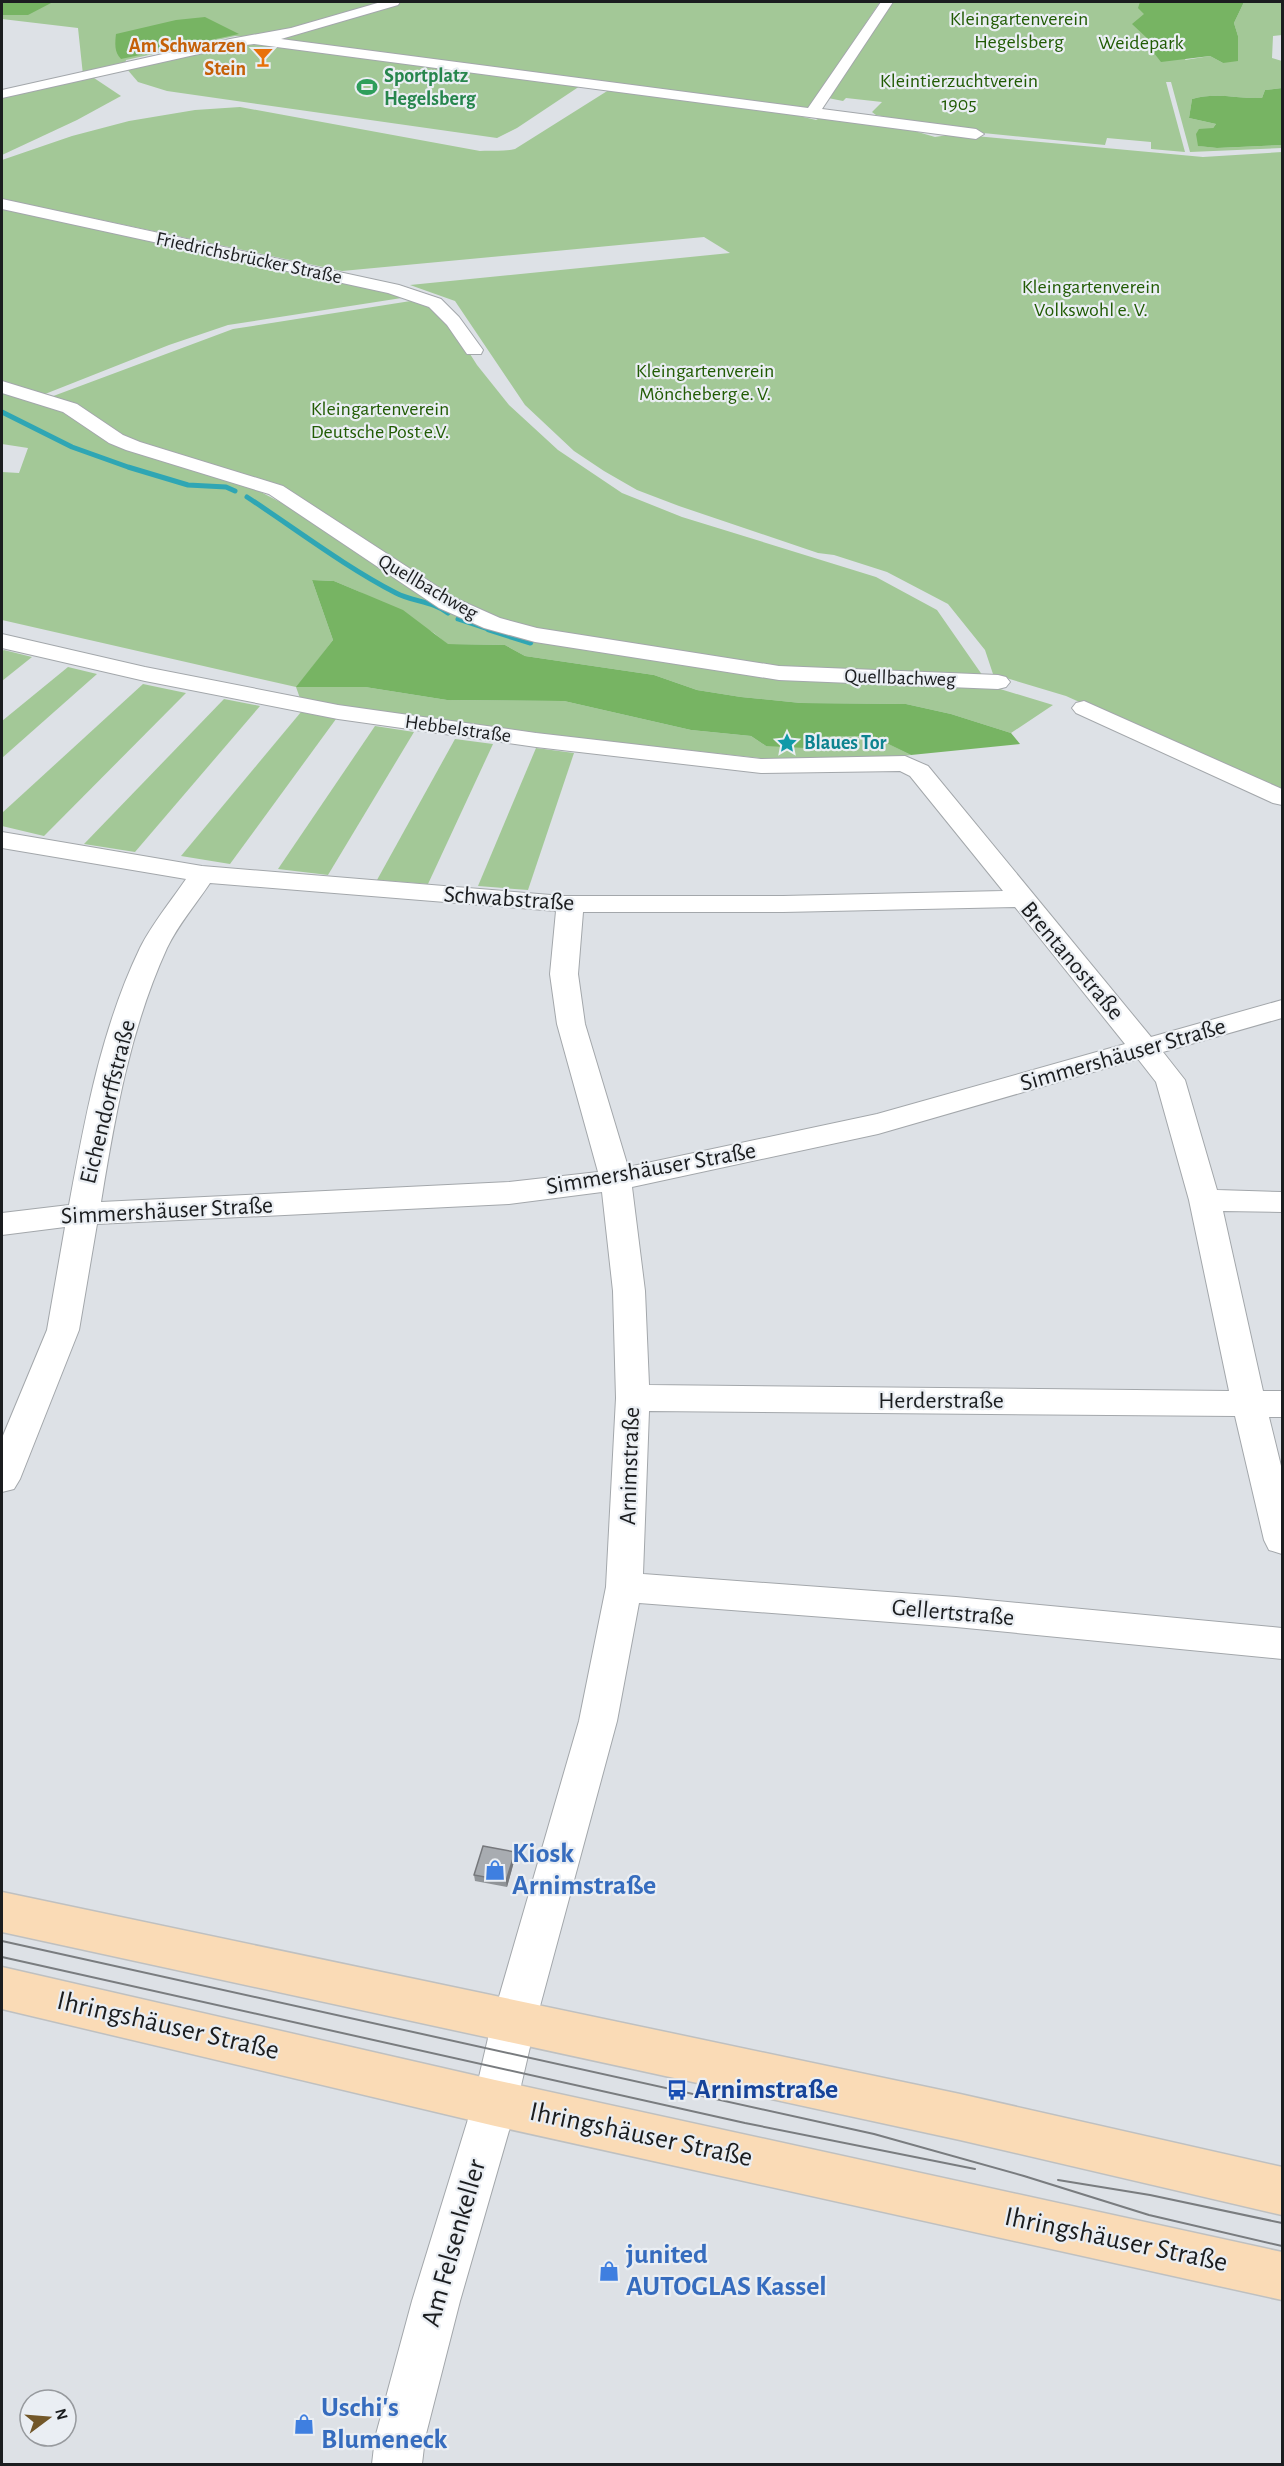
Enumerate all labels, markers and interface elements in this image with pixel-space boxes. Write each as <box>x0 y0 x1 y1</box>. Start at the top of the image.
park label: Kleingartenverein Hegelsberg <box>950 9 1088 52</box>
park label: Weidepark <box>1098 33 1184 53</box>
place label: Am Schwarzen Stein <box>129 36 246 79</box>
bar icon: Am Schwarzen Stein <box>251 45 275 69</box>
place label: Sportplatz Hegelsberg <box>384 66 477 109</box>
park label: Kleintierzuchtverein 1905 <box>880 71 1038 114</box>
sports icon: Sportplatz Hegelsberg <box>355 75 379 99</box>
street label: Friedrichsbrücker Straße <box>154 229 344 287</box>
park label: Kleingartenverein Volkswohl e. V. <box>1022 277 1160 320</box>
park label: Kleingartenverein Möncheberg e. V. <box>636 361 774 404</box>
park label: Kleingartenverein Deutsche Post e.V. <box>311 399 449 442</box>
street label: Quellbachweg <box>375 551 481 624</box>
street label: Quellbachweg <box>844 666 956 690</box>
street label: Hebbelstraße <box>404 712 512 746</box>
place icon: Blaues Tor <box>775 731 799 755</box>
place label: Blaues Tor <box>804 733 887 753</box>
street label: Schwabstraße <box>443 882 575 916</box>
street label: Brentanostraße <box>1016 897 1128 1025</box>
street label: Simmershäuser Straße <box>1018 1014 1228 1096</box>
street label: Eichendorffstraße <box>76 1017 140 1187</box>
street label: Simmershäuser Straße <box>544 1139 758 1199</box>
street label: Simmershäuser Straße <box>60 1193 274 1229</box>
street label: Herderstraße <box>878 1389 1004 1413</box>
street label: Arnimstraße <box>616 1406 644 1526</box>
street label: Gellertstraße <box>891 1596 1015 1630</box>
place label: Kiosk Arnimstraße <box>512 1840 656 1900</box>
shop icon: Kiosk Arnimstraße <box>483 1858 507 1882</box>
street label: Ihringshäuser Straße <box>54 1987 282 2065</box>
place label: Arnimstraße <box>694 2076 838 2104</box>
bus stop icon: Arnimstraße <box>665 2078 689 2102</box>
street label: Ihringshäuser Straße <box>527 2098 755 2172</box>
street label: Am Felsenkeller <box>417 2156 491 2330</box>
street label: Ihringshäuser Straße <box>1002 2203 1230 2277</box>
place label: junited AUTOGLAS Kassel <box>626 2241 827 2301</box>
shop icon: junited AUTOGLAS Kassel <box>597 2259 621 2283</box>
north arrow <box>18 2388 78 2448</box>
place label: Uschi's Blumeneck <box>321 2394 448 2454</box>
text: N <box>52 2407 71 2422</box>
shop icon: Uschi's Blumeneck <box>292 2412 316 2436</box>

